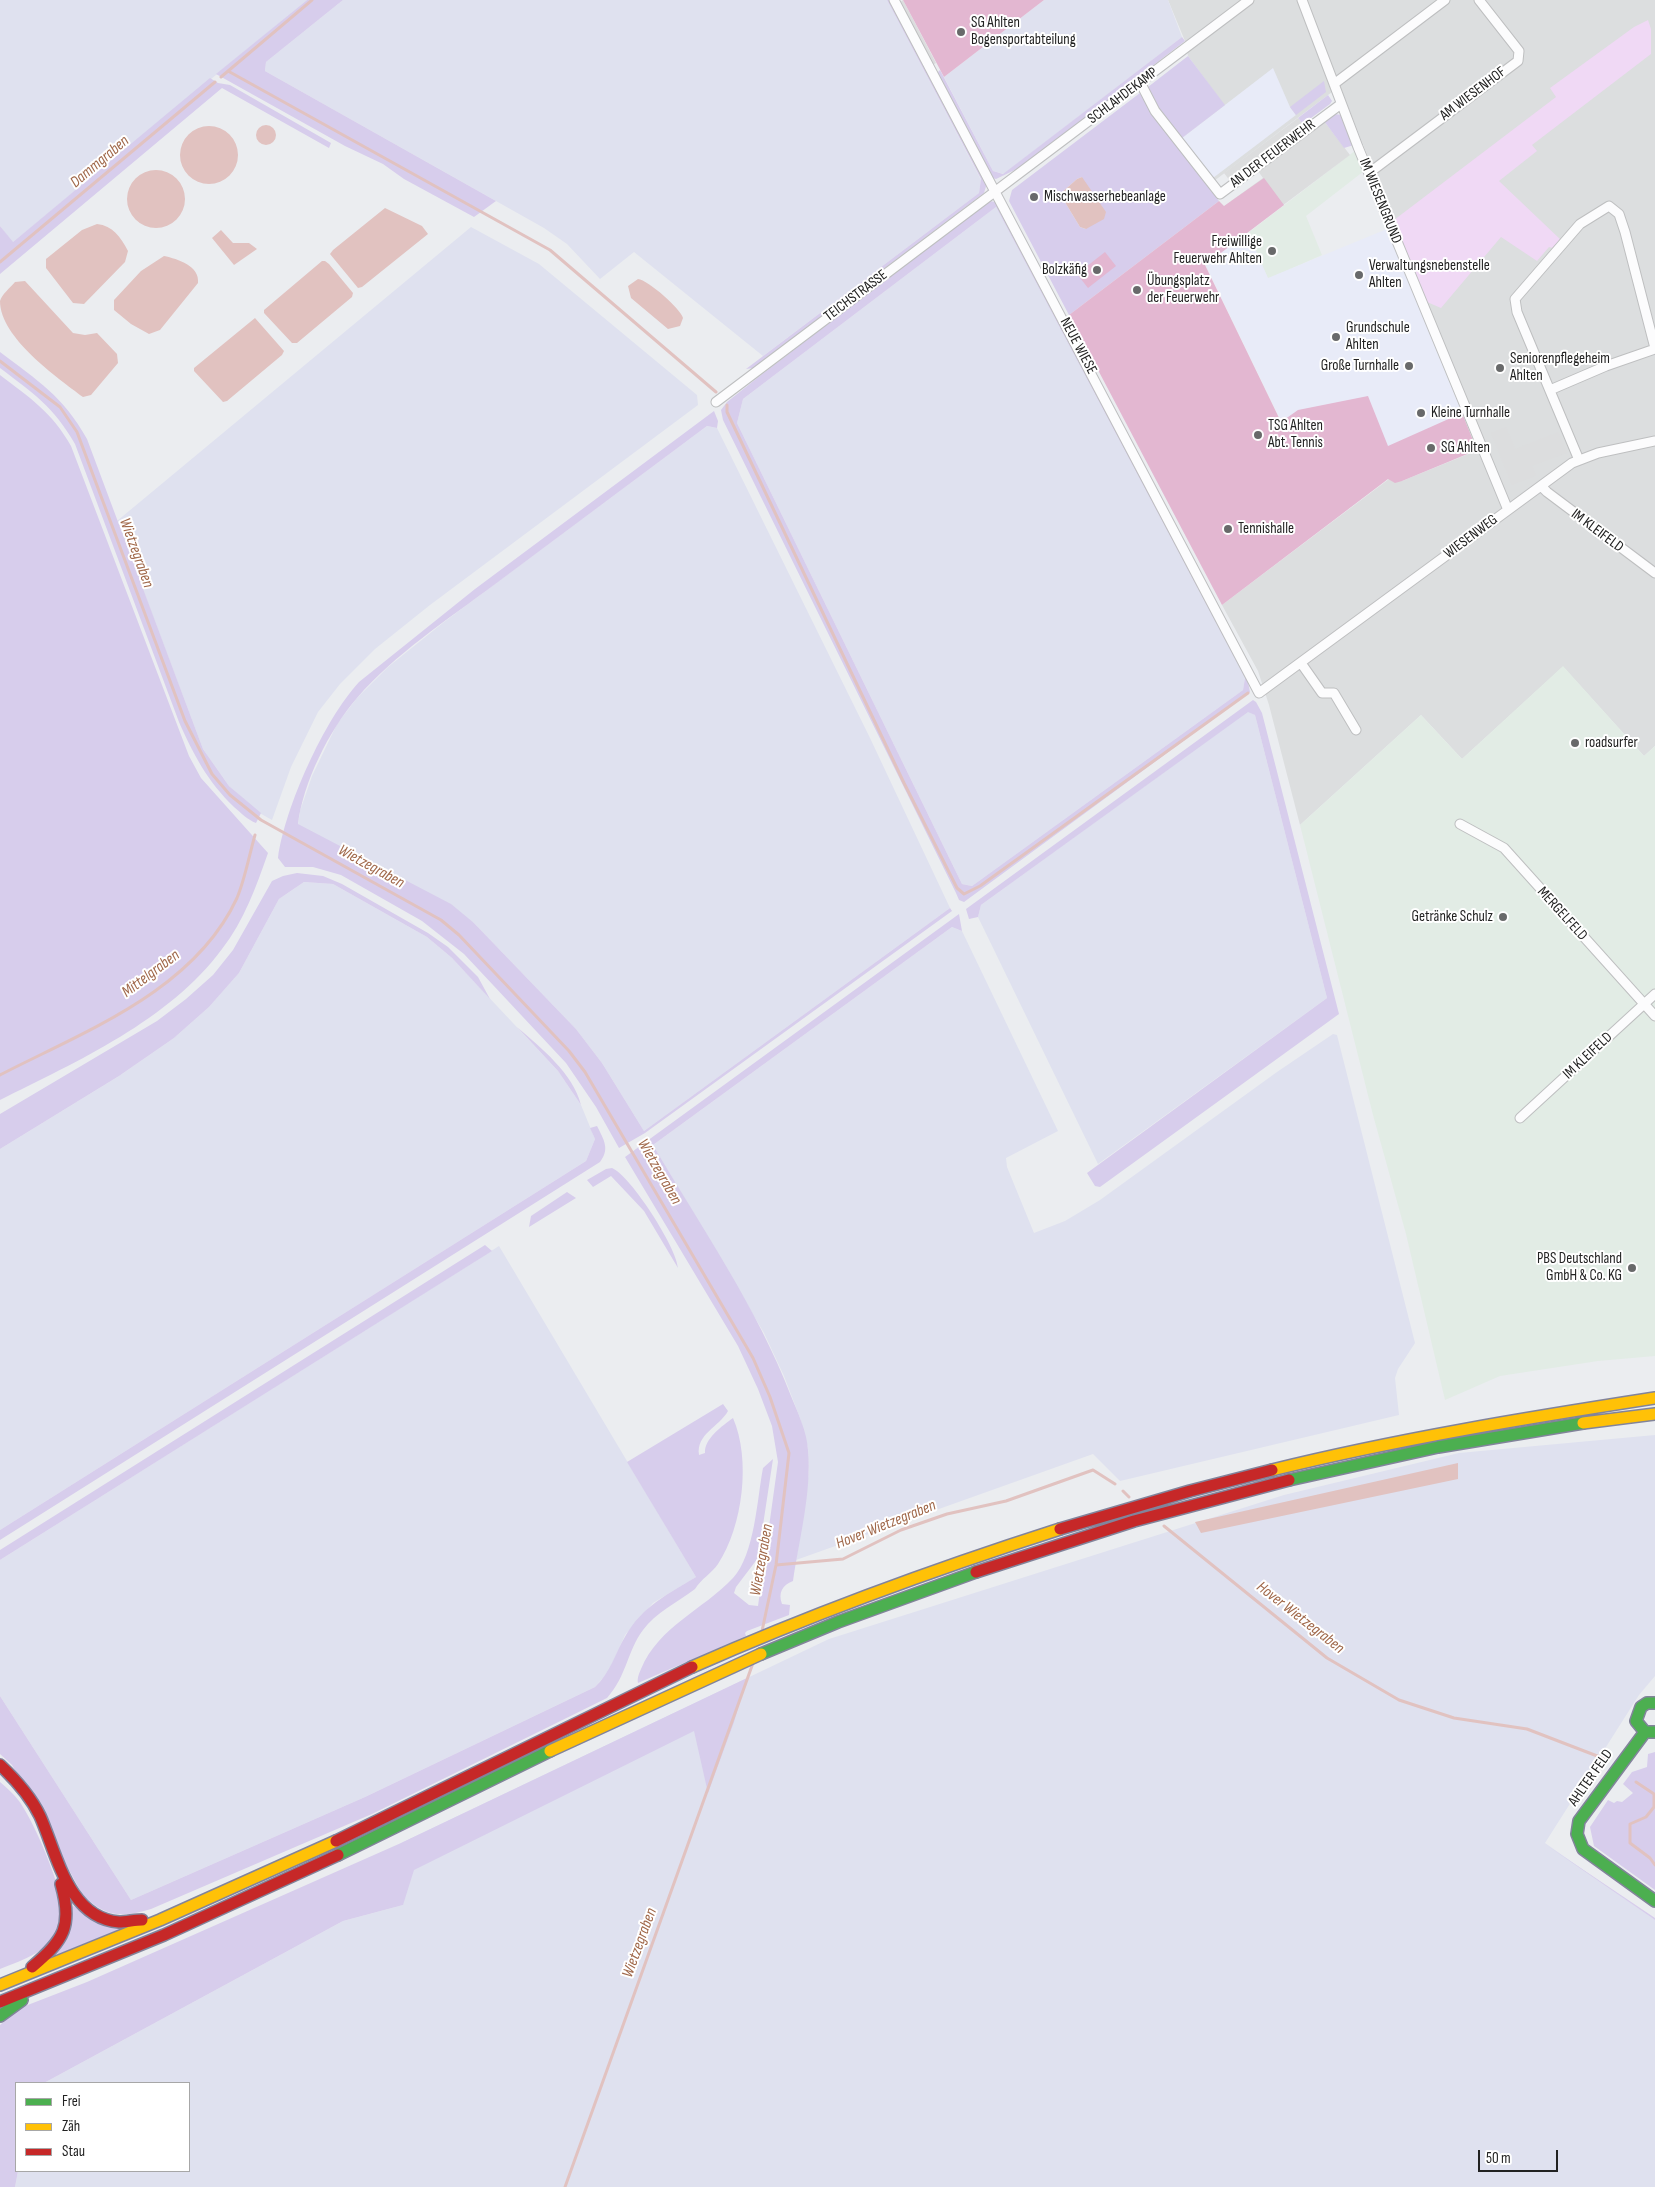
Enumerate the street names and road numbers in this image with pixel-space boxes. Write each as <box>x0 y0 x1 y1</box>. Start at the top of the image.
street label: AM WIESENHOF <box>1436 63 1510 125</box>
street label: SCHLAHDEKAMP <box>1084 64 1162 128</box>
street label: AN DER FEUERWEHR <box>1227 116 1319 192</box>
street label: IM WIESENGRUND <box>1355 156 1405 246</box>
street label: TEICHSTRASSE <box>821 266 891 326</box>
street label: NEUE WIESE <box>1056 315 1100 377</box>
street label: IM KLEIFELD <box>1567 506 1627 556</box>
street label: WIESENWEG <box>1441 511 1501 563</box>
street label: MERGELFELD <box>1533 883 1591 945</box>
street label: IM KLEIFELD <box>1560 1029 1616 1083</box>
street label: AHLTER FELD <box>1565 1746 1617 1810</box>

